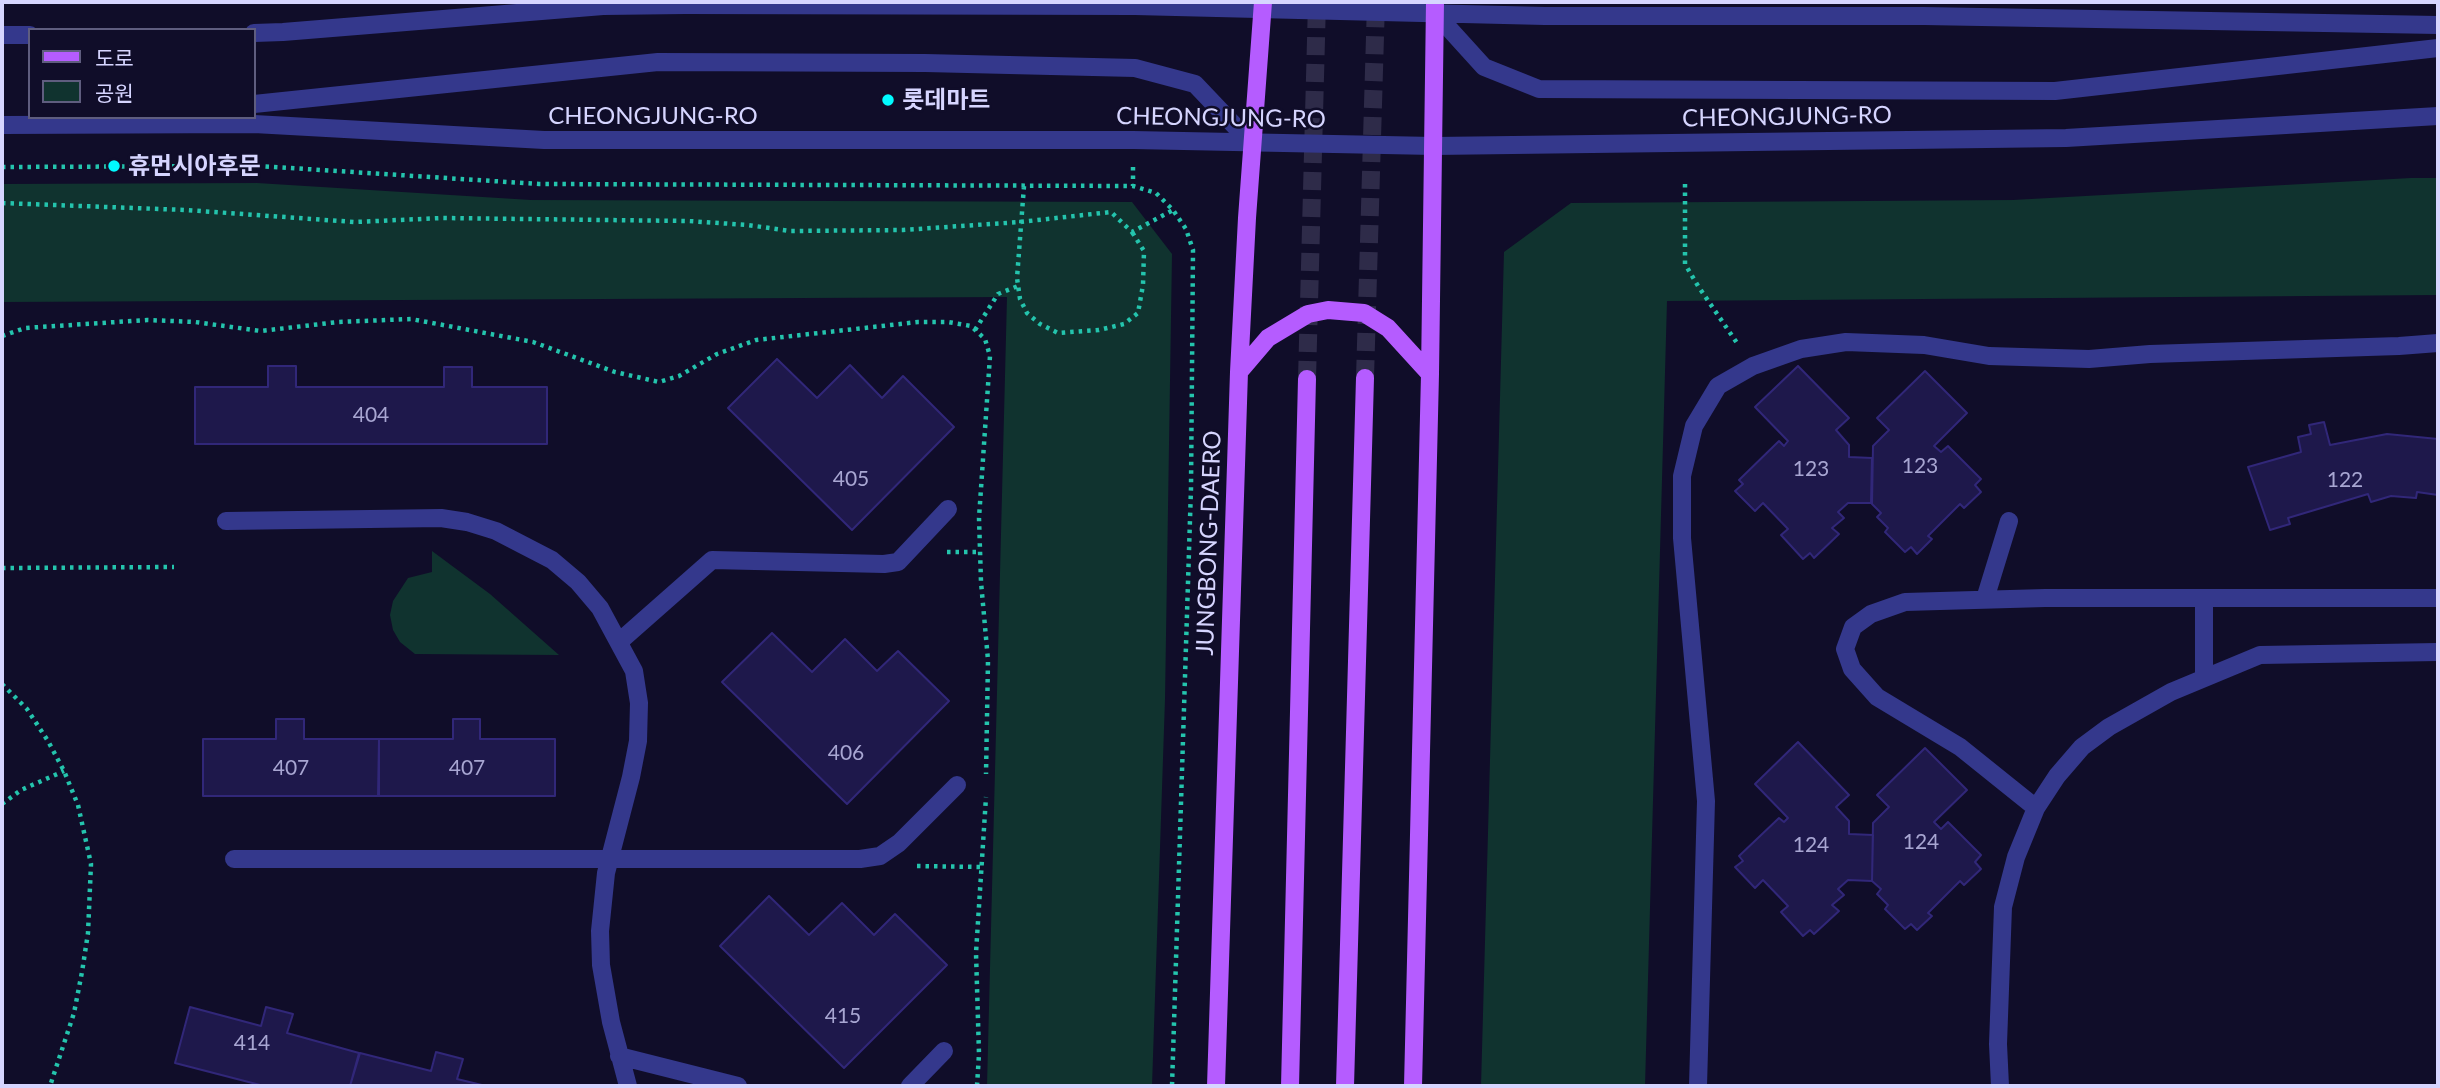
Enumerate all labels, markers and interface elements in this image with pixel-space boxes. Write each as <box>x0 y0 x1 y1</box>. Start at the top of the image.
legend <box>28 28 256 119</box>
text: 도로 <box>95 45 134 70</box>
text: 공원 <box>95 80 134 105</box>
place label: 롯데마트 <box>902 86 990 114</box>
marker: 롯데마트 <box>880 92 896 108</box>
street label: CHEONGJUNG-RO <box>1682 101 1892 133</box>
street label: CHEONGJUNG-RO <box>548 102 758 130</box>
street label: CHEONGJUNG-RO <box>1116 102 1326 134</box>
place label: 휴먼시아후문 <box>128 152 260 180</box>
marker: 휴먼시아후문 <box>106 158 122 174</box>
house number: 404 <box>353 402 389 428</box>
street label: JUNGBONG-DAERO <box>1191 430 1227 656</box>
house number: 123 <box>1902 453 1938 479</box>
house number: 123 <box>1793 456 1829 482</box>
house number: 405 <box>833 466 869 492</box>
house number: 122 <box>2327 467 2363 493</box>
house number: 406 <box>828 740 864 766</box>
house number: 407 <box>273 755 309 781</box>
house number: 407 <box>449 755 485 781</box>
house number: 124 <box>1903 829 1939 855</box>
house number: 124 <box>1793 832 1829 858</box>
house number: 415 <box>825 1003 861 1029</box>
house number: 414 <box>234 1030 270 1056</box>

